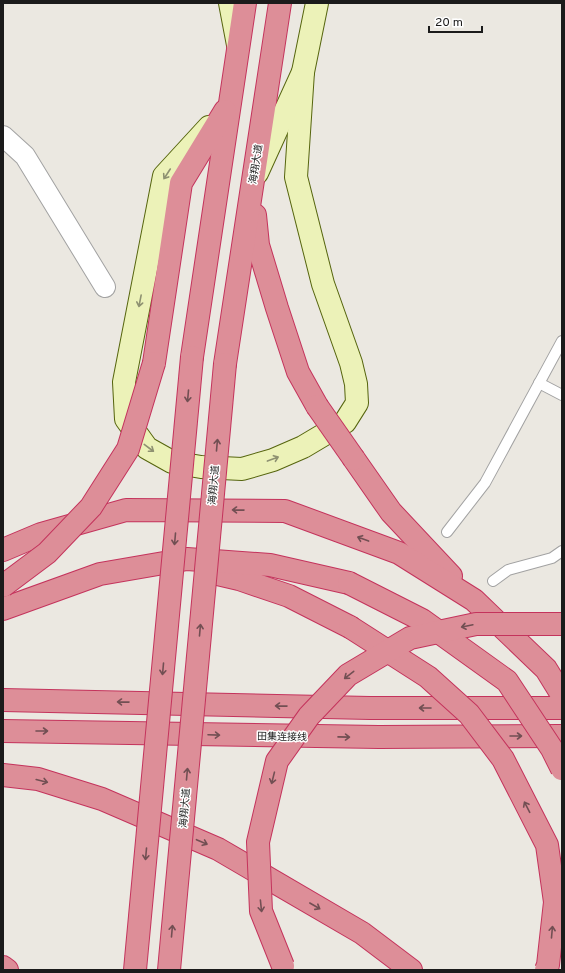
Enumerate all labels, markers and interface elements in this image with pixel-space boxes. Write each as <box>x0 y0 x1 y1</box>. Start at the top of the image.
scale bar <box>429 8 482 34</box>
text: 20 m <box>435 15 463 31</box>
street label: 海翔大道 <box>247 143 266 185</box>
one-way arrow <box>163 169 171 180</box>
one-way arrow <box>135 294 143 307</box>
one-way arrow <box>184 389 192 402</box>
one-way arrow <box>213 439 221 452</box>
one-way arrow <box>144 444 155 453</box>
one-way arrow <box>267 455 279 463</box>
street label: 海翔大道 <box>206 465 223 506</box>
one-way arrow <box>232 506 245 513</box>
one-way arrow <box>171 532 178 545</box>
one-way arrow <box>357 535 369 543</box>
one-way arrow <box>461 622 474 630</box>
one-way arrow <box>196 624 204 637</box>
one-way arrow <box>159 662 167 675</box>
one-way arrow <box>344 671 355 679</box>
one-way arrow <box>117 698 130 706</box>
one-way arrow <box>275 702 288 710</box>
one-way arrow <box>419 704 432 712</box>
one-way arrow <box>35 727 48 735</box>
one-way arrow <box>207 731 220 739</box>
street label: 田集连接线 <box>257 731 307 744</box>
one-way arrow <box>509 732 522 740</box>
one-way arrow <box>337 733 350 741</box>
one-way arrow <box>183 768 190 781</box>
one-way arrow <box>269 771 276 784</box>
one-way arrow <box>35 777 48 785</box>
street label: 海翔大道 <box>177 788 194 829</box>
one-way arrow <box>523 801 531 813</box>
one-way arrow <box>195 839 207 846</box>
one-way arrow <box>142 847 150 860</box>
one-way arrow <box>258 899 265 912</box>
one-way arrow <box>309 902 321 910</box>
one-way arrow <box>169 925 176 938</box>
one-way arrow <box>548 926 555 939</box>

